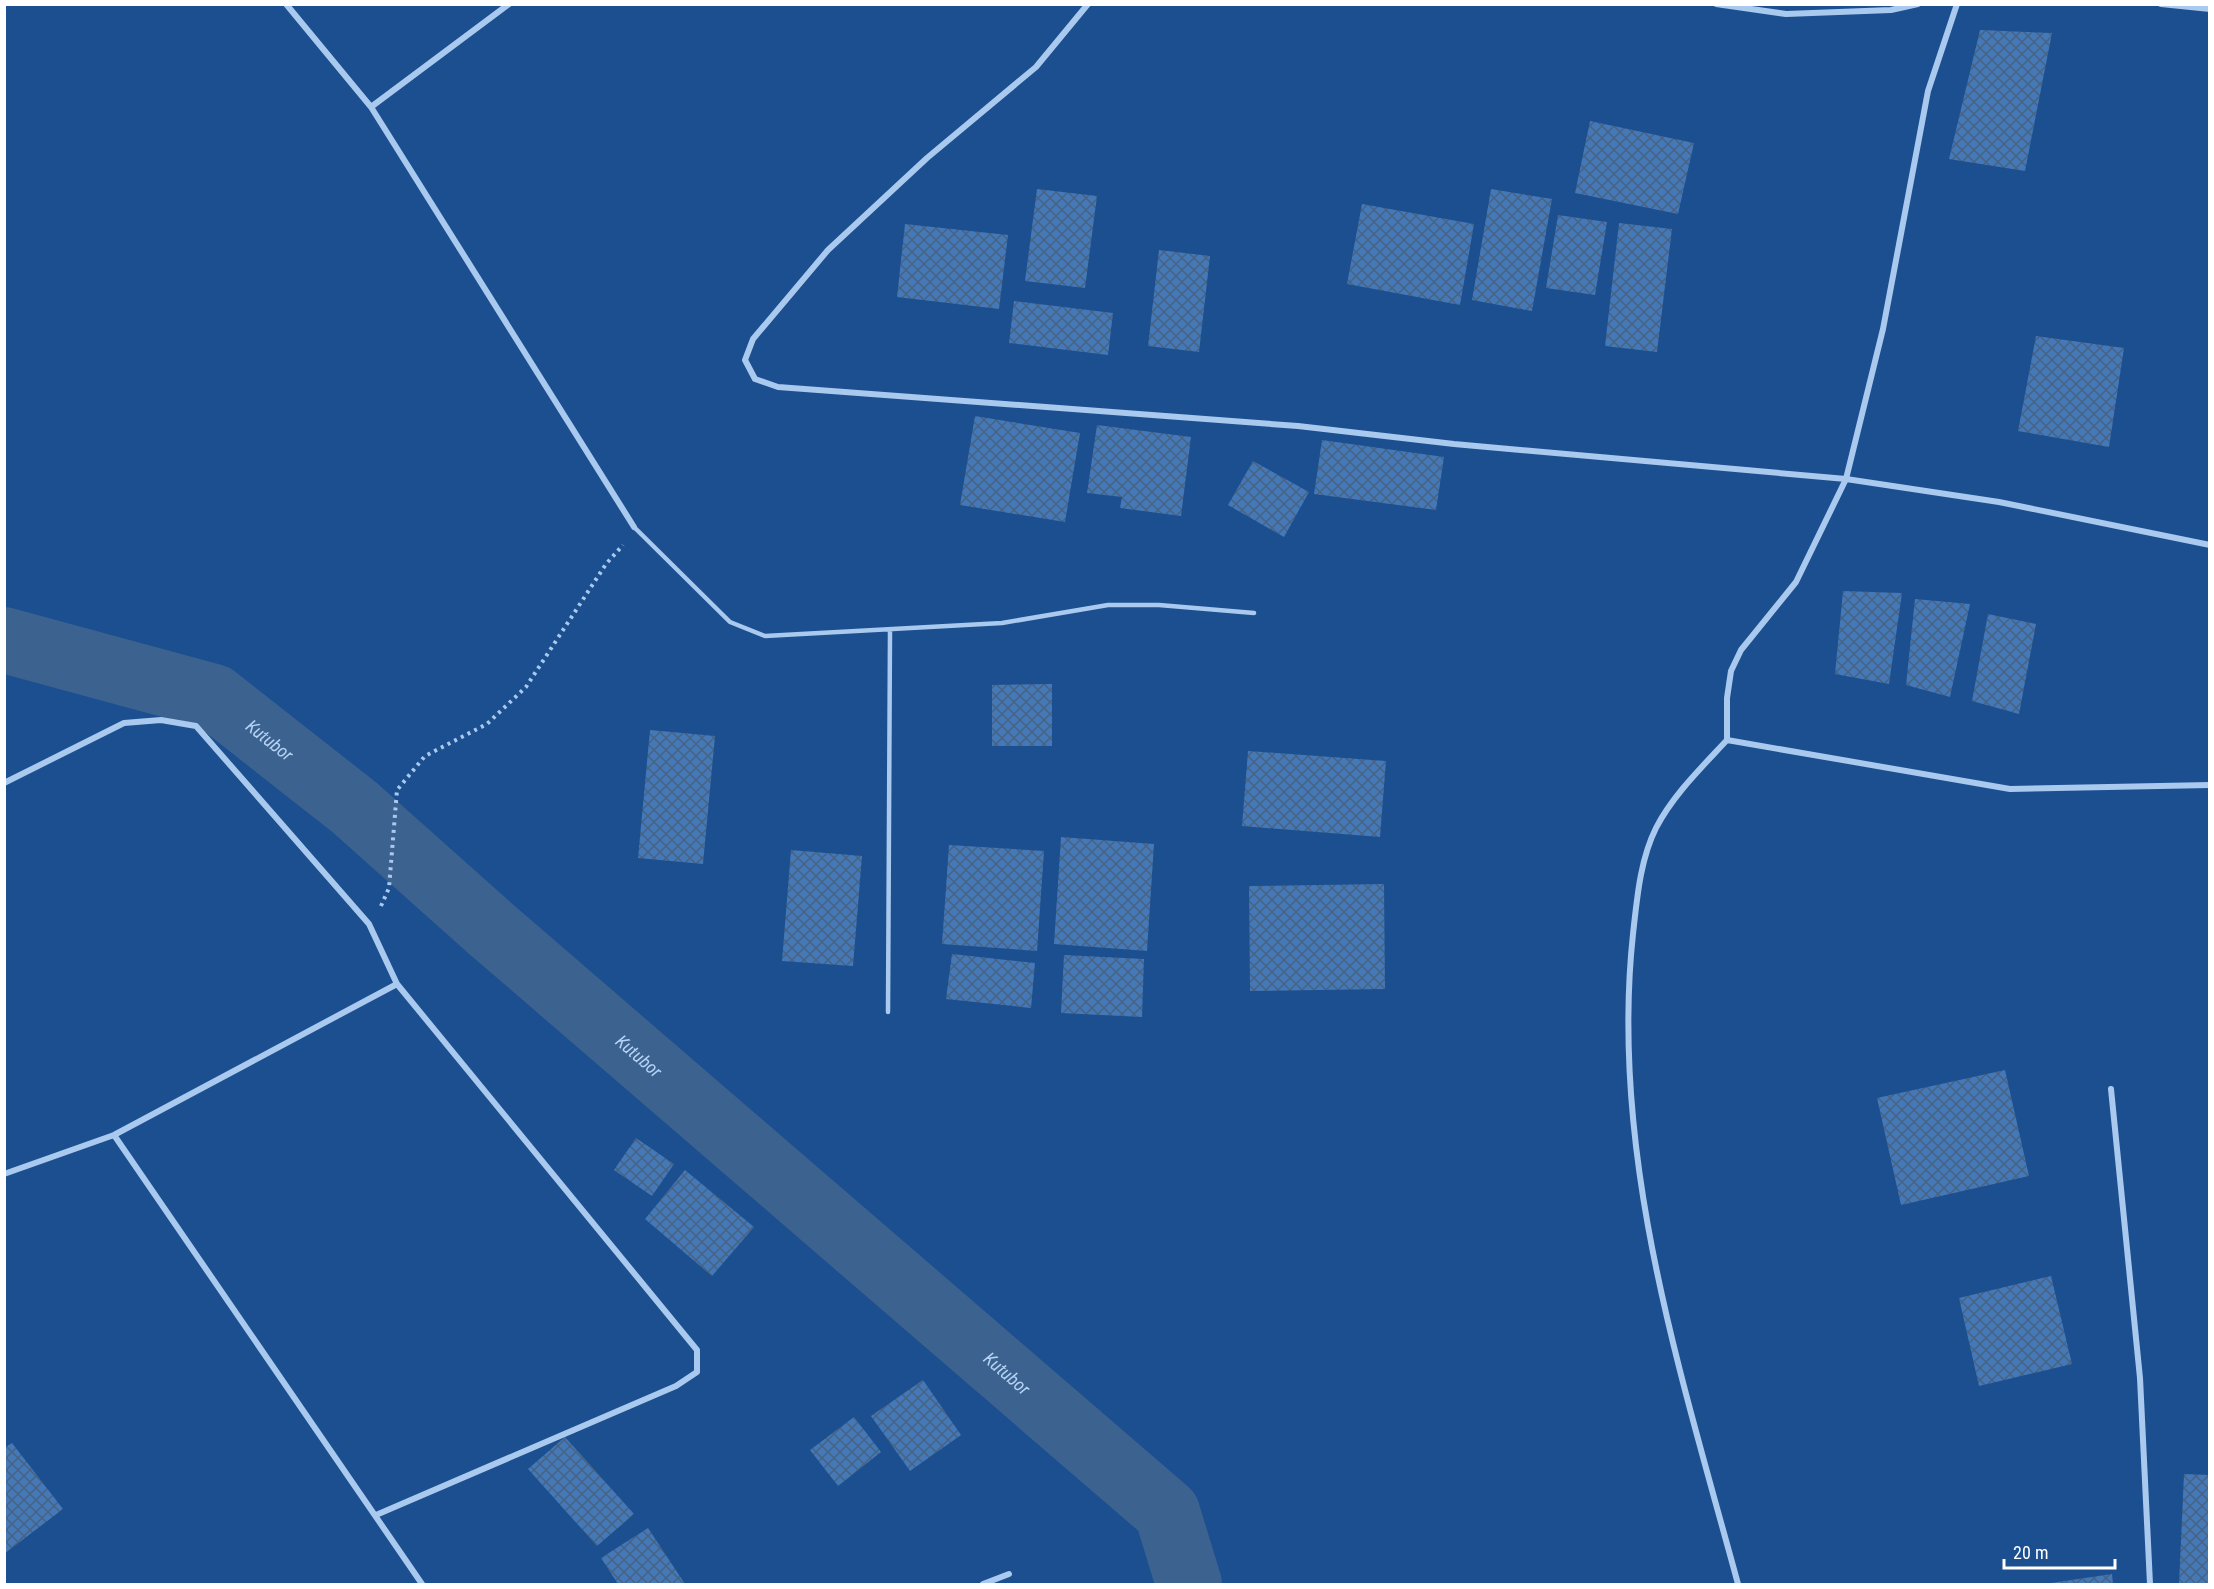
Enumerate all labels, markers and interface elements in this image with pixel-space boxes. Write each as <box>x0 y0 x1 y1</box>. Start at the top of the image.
water label: Kutubor <box>242 715 298 765</box>
water label: Kutubor <box>612 1030 667 1082</box>
water label: Kutubor <box>980 1348 1035 1399</box>
scale bar <box>2004 1532 2115 1570</box>
text: 20 m <box>2013 1542 2048 1563</box>

